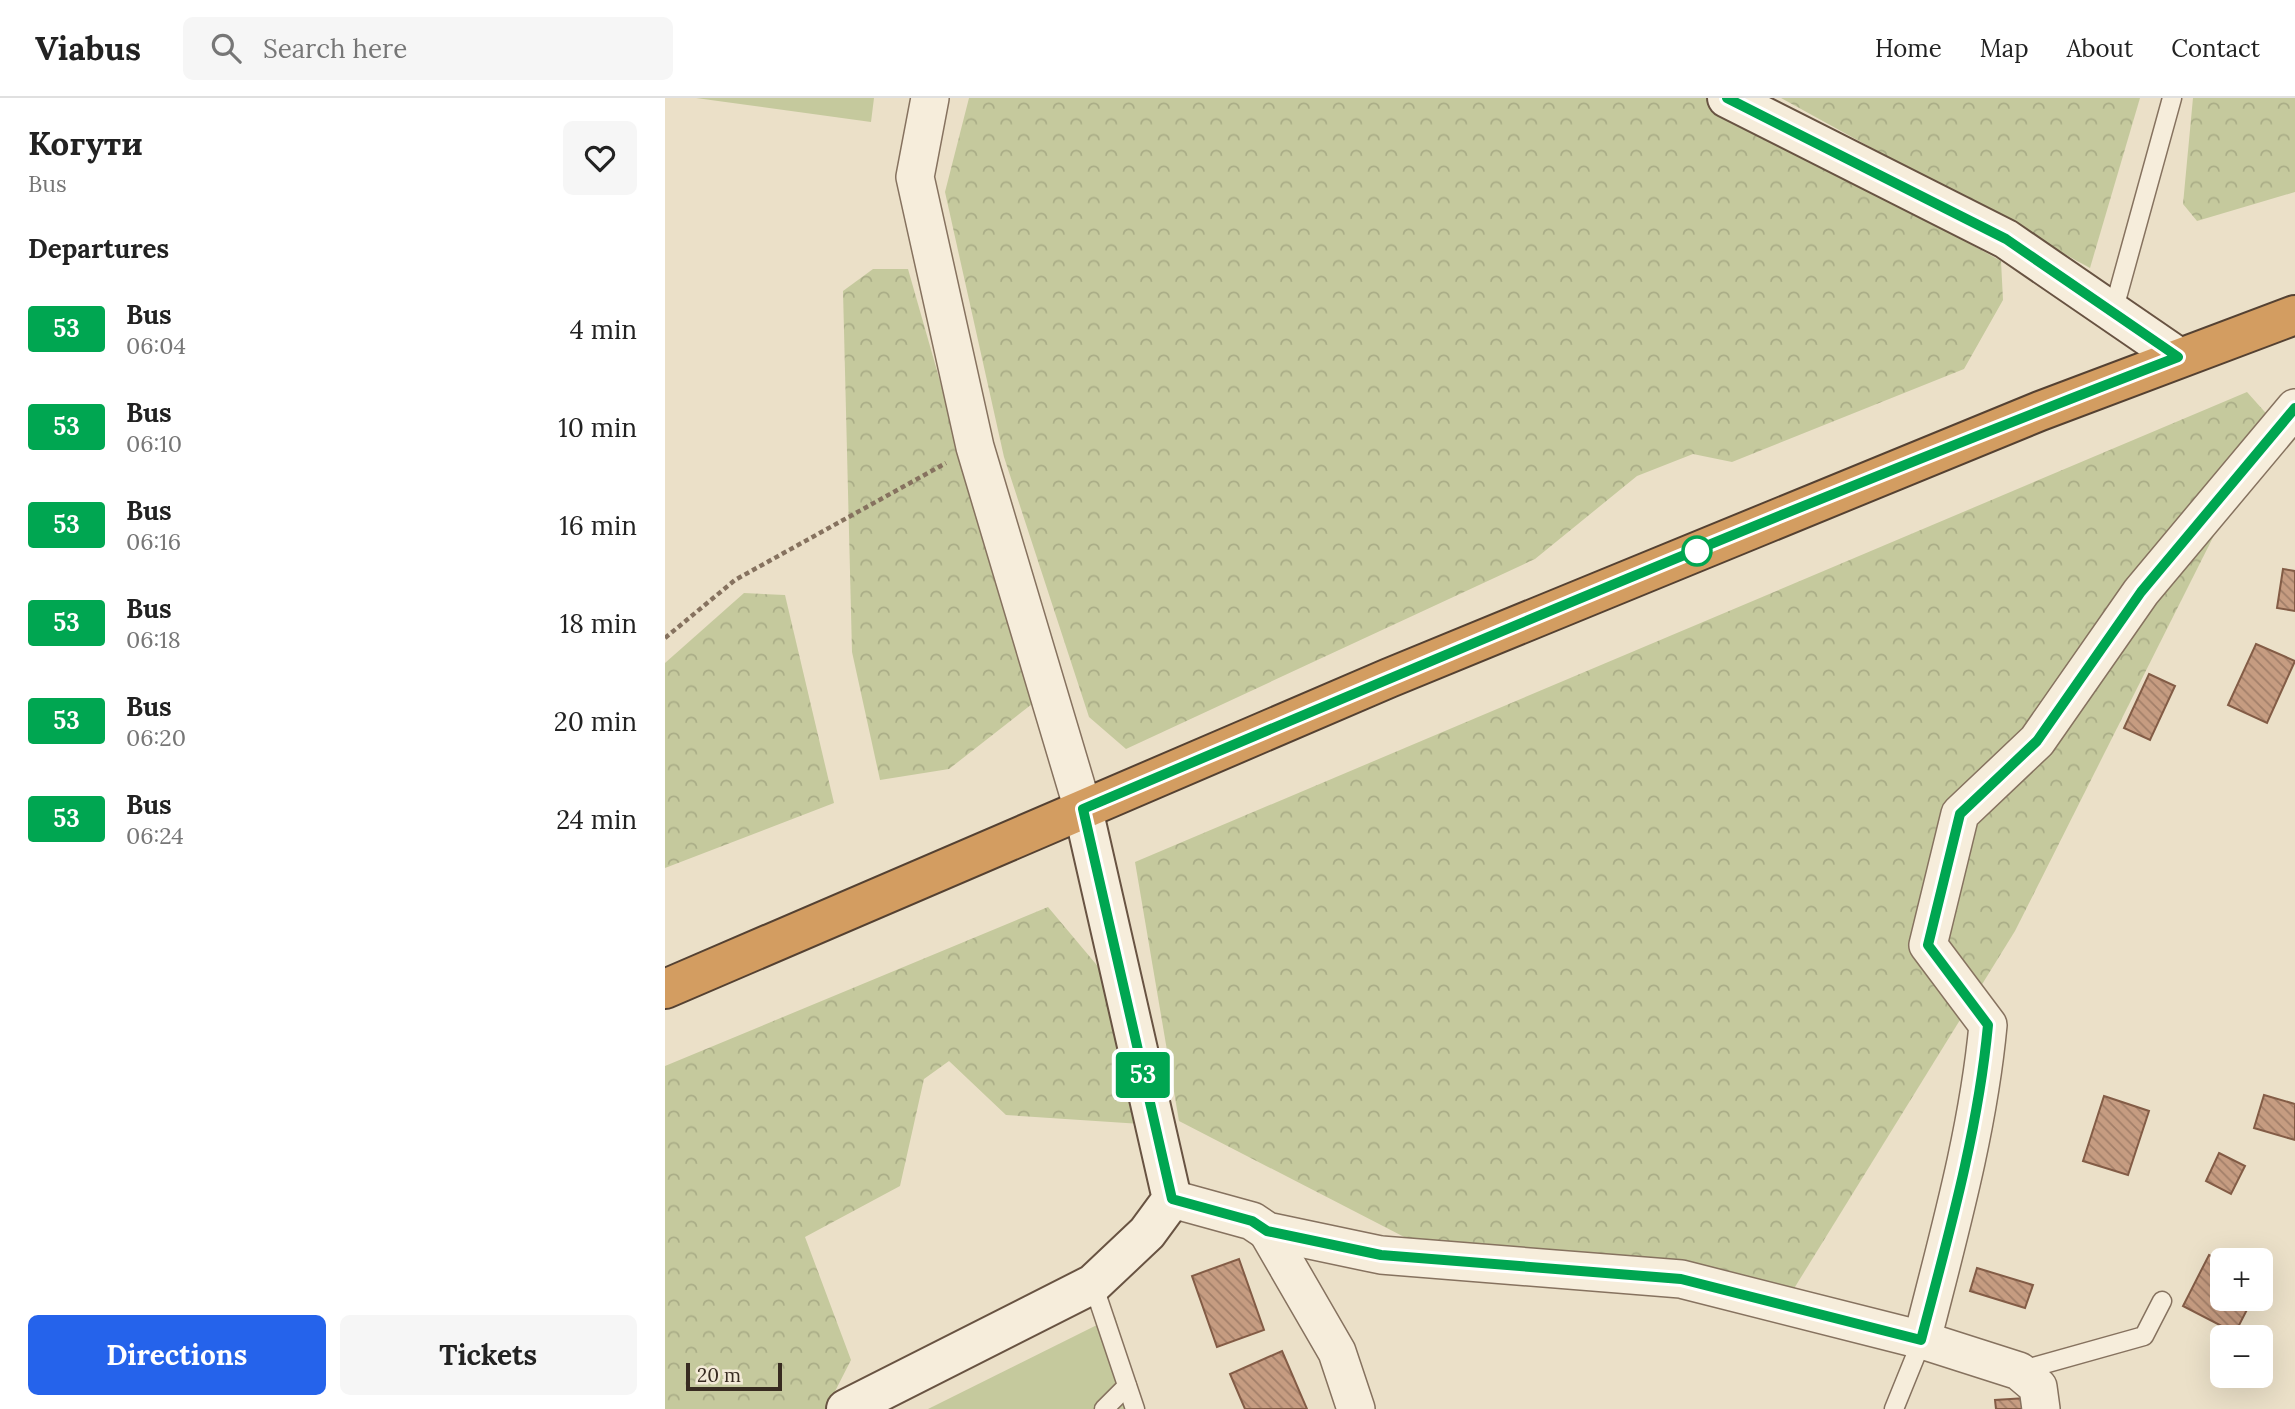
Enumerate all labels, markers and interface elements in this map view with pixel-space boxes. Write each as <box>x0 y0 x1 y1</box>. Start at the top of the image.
search box <box>183 17 673 80</box>
text: Viabus <box>35 27 141 69</box>
icon: search <box>207 29 245 67</box>
text: Search here <box>263 32 407 65</box>
text: Home <box>1875 33 1942 64</box>
text: Map <box>1980 33 2029 64</box>
text: About <box>2067 33 2133 64</box>
text: Contact <box>2171 33 2260 64</box>
button: heart <box>563 121 637 195</box>
text: Когути <box>28 122 143 164</box>
text: Bus <box>28 169 67 198</box>
text: Departures <box>28 232 169 265</box>
text: Bus <box>126 298 172 331</box>
text: 53 <box>53 313 80 344</box>
text: 4 min <box>570 313 637 346</box>
text: 06:04 <box>126 331 186 360</box>
text: Bus <box>126 396 172 429</box>
text: 53 <box>53 411 80 442</box>
text: 10 min <box>558 411 637 444</box>
text: 06:10 <box>126 429 182 458</box>
text: Bus <box>126 494 172 527</box>
text: 53 <box>53 509 80 540</box>
text: 16 min <box>559 509 637 542</box>
text: 06:16 <box>126 527 181 556</box>
unlabelled marker <box>1682 536 1712 566</box>
text: Bus <box>126 592 172 625</box>
text: 53 <box>53 607 80 638</box>
text: 18 min <box>560 607 637 640</box>
text: 06:18 <box>126 625 181 654</box>
text: Bus <box>126 690 172 723</box>
text: 53 <box>53 705 80 736</box>
text: 20 min <box>554 705 637 738</box>
text: 06:20 <box>126 723 186 752</box>
text: Bus <box>126 788 172 821</box>
text: 53 <box>53 803 80 834</box>
text: 24 min <box>556 803 637 836</box>
text: 06:24 <box>126 821 184 850</box>
line badge: 53 <box>1112 1052 1175 1098</box>
text: 53 <box>1130 1059 1156 1090</box>
map controls <box>2210 1248 2273 1388</box>
button: + <box>2210 1248 2273 1311</box>
button: Directions <box>28 1315 326 1395</box>
button: Tickets <box>340 1315 637 1395</box>
button: − <box>2210 1325 2273 1388</box>
scale bar <box>686 1360 782 1392</box>
text: 20 m <box>697 1363 741 1387</box>

